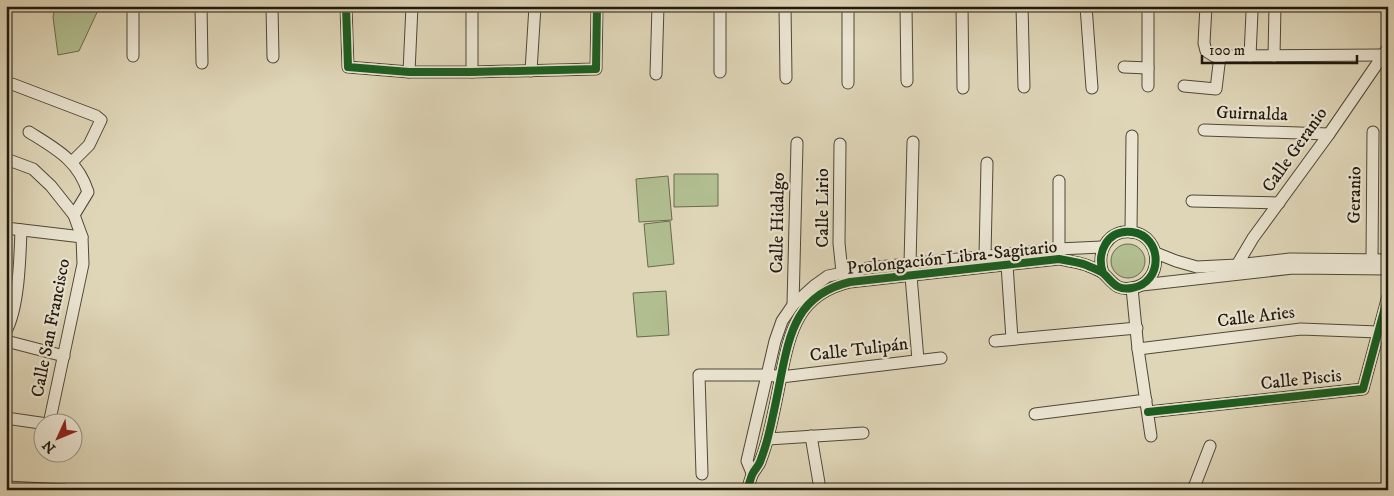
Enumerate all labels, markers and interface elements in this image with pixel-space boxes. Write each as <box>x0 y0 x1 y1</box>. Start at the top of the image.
scale bar <box>1202 32 1356 64</box>
text: 100 m <box>1209 41 1245 60</box>
street label: Guirnalda <box>1216 102 1289 126</box>
street label: Calle Geranio <box>1258 103 1333 197</box>
street label: Geranio <box>1344 166 1367 224</box>
street label: Calle Lirio <box>812 168 834 248</box>
street label: Calle Hidalgo <box>766 172 790 274</box>
street label: Prolongación Libra-Sagitario <box>846 236 1059 280</box>
street label: Calle San Francisco <box>27 257 75 399</box>
street label: Calle Aries <box>1216 301 1296 333</box>
street label: Calle Tulipán <box>809 333 910 367</box>
street label: Calle Piscis <box>1259 365 1343 395</box>
north arrow <box>32 414 82 464</box>
text: N <box>39 436 60 457</box>

